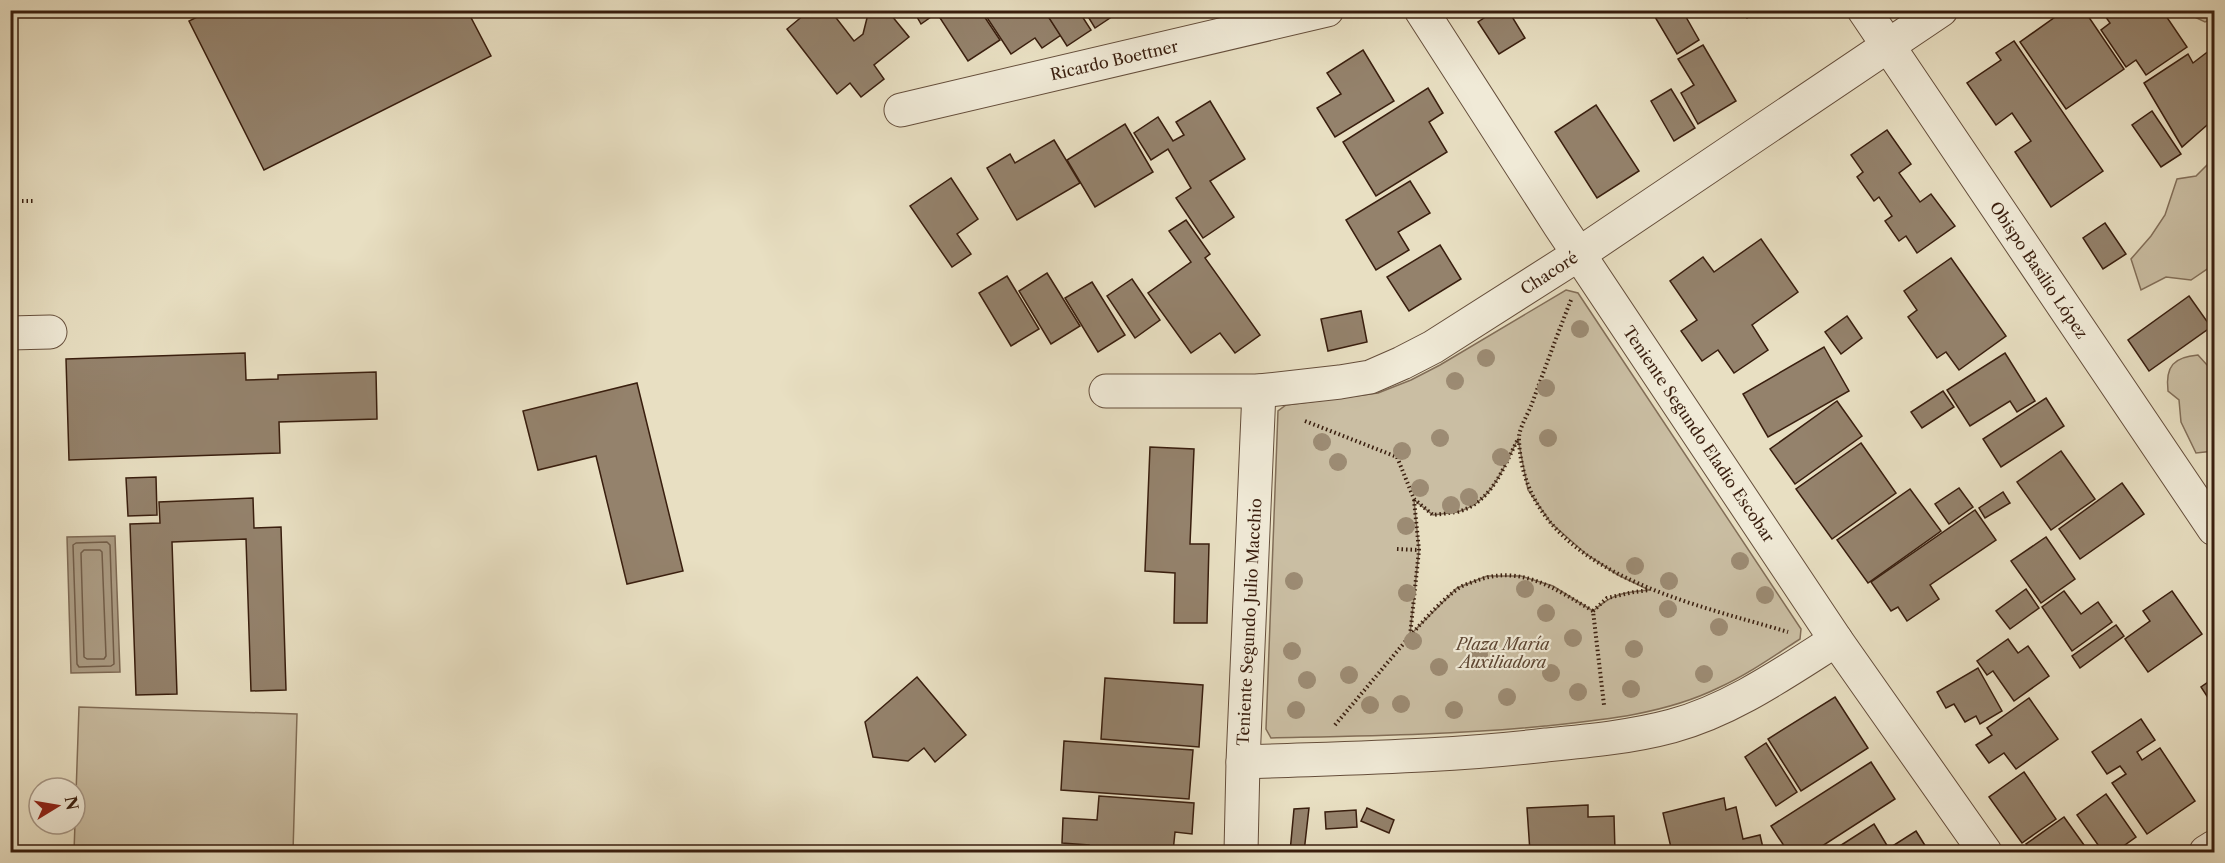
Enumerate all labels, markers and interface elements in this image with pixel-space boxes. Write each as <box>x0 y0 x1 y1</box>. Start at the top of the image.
street label: Ricardo Boettner <box>1048 35 1180 84</box>
street label: Obispo Basilio López <box>1986 198 2092 342</box>
street label: Chacoré <box>1517 247 1582 299</box>
street label: Teniente Segundo Eladio Escobar <box>1619 322 1779 546</box>
street label: Teniente Segundo Julio Macchio <box>1233 498 1265 746</box>
park label: Plaza María Auxiliadora <box>1454 634 1550 672</box>
north arrow <box>27 776 87 836</box>
text: N <box>61 794 83 812</box>

